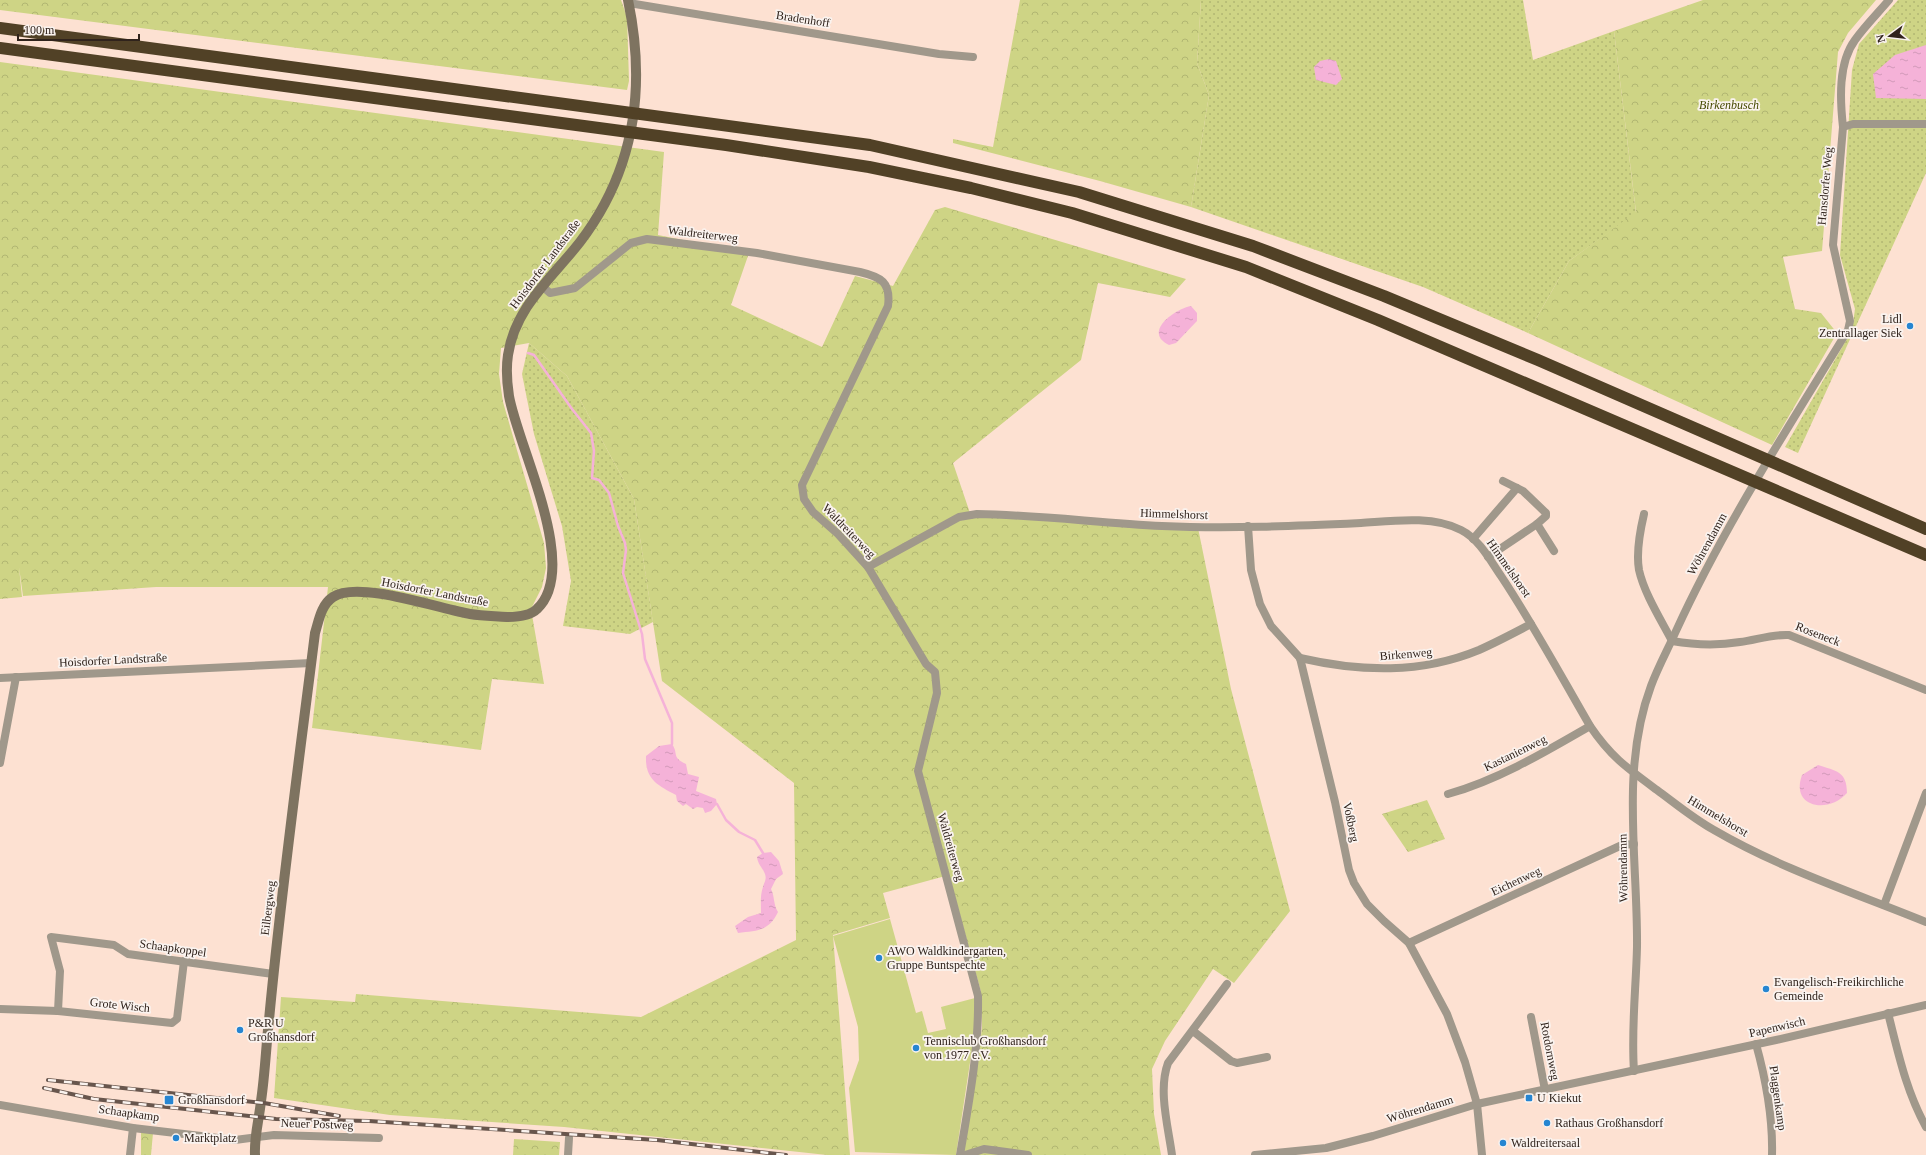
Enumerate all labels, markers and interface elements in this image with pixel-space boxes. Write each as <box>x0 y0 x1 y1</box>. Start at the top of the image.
street label: Bradenhoff <box>775 8 831 30</box>
scale bar <box>18 16 139 42</box>
north arrow <box>1870 16 1910 56</box>
text: 100 m <box>24 23 55 37</box>
text: N <box>1874 33 1887 44</box>
park label: Birkenbusch <box>1699 98 1759 112</box>
street label: Hansdorfer Weg <box>1815 146 1835 226</box>
street label: Hoisdorfer Landstraße <box>507 217 583 311</box>
street label: Waldreiterweg <box>667 223 739 245</box>
place label: Lidl Zentrallager Siek <box>1819 312 1903 340</box>
marker: Lidl Zentrallager Siek <box>1905 321 1915 331</box>
street label: Waldreiterweg <box>820 501 878 561</box>
street label: Himmelshorst <box>1140 506 1209 522</box>
street label: Wöhrendamm <box>1684 510 1730 577</box>
street label: Himmelshorst <box>1484 536 1535 600</box>
street label: Hoisdorfer Landstraße <box>381 575 489 609</box>
street label: Roseneck <box>1794 619 1842 649</box>
street label: Birkenweg <box>1379 645 1433 663</box>
street label: Hoisdorfer Landstraße <box>59 650 167 670</box>
street label: Kastanienweg <box>1481 732 1549 774</box>
street label: Himmelshorst <box>1685 792 1751 840</box>
street label: Voßberg <box>1340 801 1362 843</box>
street label: Waldreiterweg <box>935 811 967 883</box>
street label: Wöhrendamm <box>1615 833 1631 902</box>
street label: Eichenweg <box>1489 863 1543 899</box>
street label: Eilbergweg <box>258 880 278 936</box>
street label: Schaapkoppel <box>139 936 208 960</box>
place label: AWO Waldkindergarten, Gruppe Buntspechte <box>887 944 1006 972</box>
marker: AWO Waldkindergarten, Gruppe Buntspechte <box>874 953 884 963</box>
place label: Evangelisch-Freikirchliche Gemeinde <box>1774 975 1904 1003</box>
marker: Evangelisch-Freikirchliche Gemeinde <box>1761 984 1771 994</box>
street label: Grote Wisch <box>89 995 151 1015</box>
street label: Papenwisch <box>1747 1014 1807 1040</box>
place label: P&R U Großhansdorf <box>248 1016 315 1044</box>
street label: Rotdornweg <box>1537 1021 1563 1081</box>
marker: P&R U Großhansdorf <box>235 1025 245 1035</box>
place label: Tennisclub Großhansdorf von 1977 e.V. <box>924 1034 1046 1062</box>
marker: Tennisclub Großhansdorf von 1977 e.V. <box>911 1043 921 1053</box>
street label: Plaggenkamp <box>1767 1065 1789 1131</box>
place label: U Kiekut <box>1537 1091 1582 1105</box>
street label: Wöhrendamm <box>1385 1092 1455 1126</box>
place label: Großhansdorf <box>178 1093 245 1107</box>
marker: U Kiekut <box>1524 1093 1534 1103</box>
marker: Großhansdorf <box>163 1094 175 1106</box>
street label: Schaapkamp <box>98 1102 160 1124</box>
street label: Neuer Postweg <box>280 1116 354 1132</box>
place label: Rathaus Großhansdorf <box>1555 1116 1663 1130</box>
marker: Rathaus Großhansdorf <box>1542 1118 1552 1128</box>
place label: Marktplatz <box>184 1131 237 1145</box>
marker: Marktplatz <box>171 1133 181 1143</box>
place label: Waldreitersaal <box>1511 1136 1581 1150</box>
marker: Waldreitersaal <box>1498 1138 1508 1148</box>

